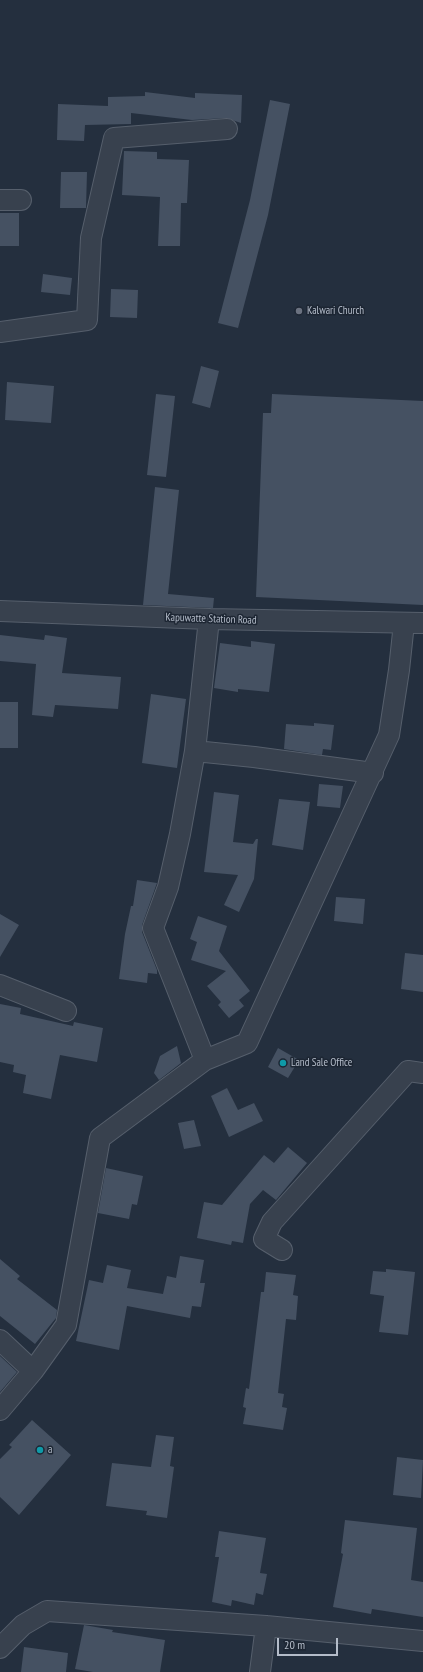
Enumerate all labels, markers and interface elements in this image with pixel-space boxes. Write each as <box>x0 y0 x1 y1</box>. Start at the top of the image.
place label: Kalwari Church <box>307 304 364 318</box>
marker: Kalwari Church <box>294 306 304 316</box>
street label: Kapuwatte Station Road <box>165 611 257 627</box>
place label: Land Sale Office <box>291 1056 352 1070</box>
marker: Land Sale Office <box>278 1058 288 1068</box>
place label: a <box>48 1443 52 1457</box>
marker: a <box>35 1445 45 1455</box>
scale bar <box>279 1630 340 1656</box>
text: 20 m <box>284 1637 305 1652</box>

